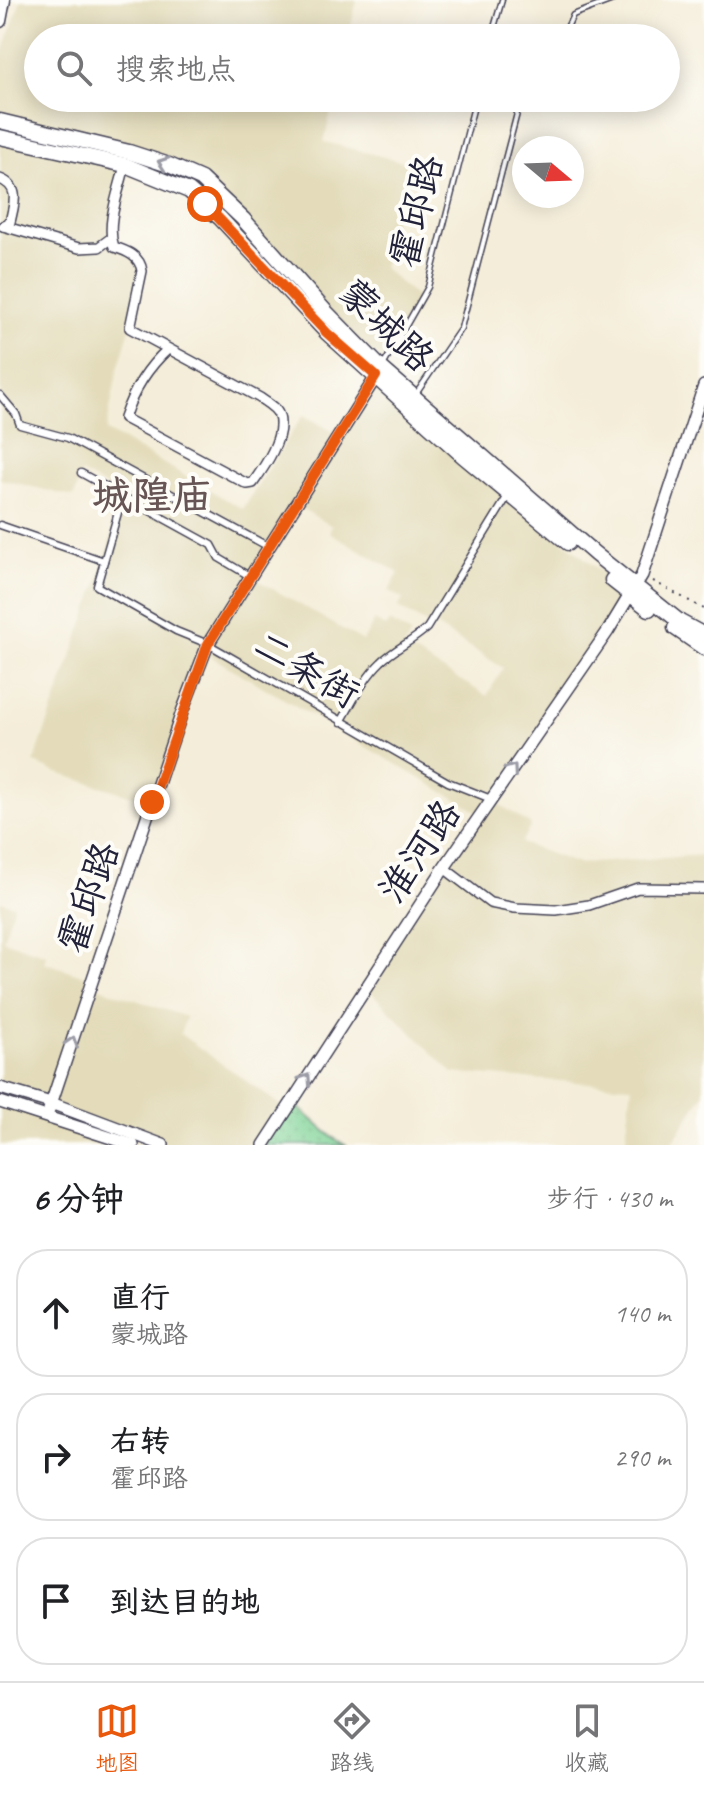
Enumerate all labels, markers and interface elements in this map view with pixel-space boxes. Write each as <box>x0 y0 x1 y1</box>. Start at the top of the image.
search box <box>24 24 680 112</box>
icon: search <box>52 46 96 90</box>
text: 搜索地点 <box>116 50 236 88</box>
north arrow <box>512 136 584 208</box>
street label: 霍邱路 <box>380 150 453 272</box>
one-way arrow <box>157 157 171 173</box>
route start <box>187 186 223 222</box>
street label: 蒙城路 <box>329 269 444 382</box>
district label: 城隍庙 <box>92 471 212 521</box>
street label: 二条街 <box>246 621 368 718</box>
one-way arrow <box>502 764 517 778</box>
route end <box>134 784 170 820</box>
street label: 淮河路 <box>368 791 471 912</box>
street label: 霍邱路 <box>48 836 129 959</box>
one-way arrow <box>62 1035 78 1049</box>
one-way arrow <box>297 1074 312 1088</box>
text: 6 分钟 <box>32 1177 124 1220</box>
text: 步行 · 430 m <box>547 1182 672 1215</box>
text: 直行 <box>110 1278 170 1316</box>
icon: ahead <box>34 1291 78 1335</box>
text: 140 m <box>614 1297 670 1330</box>
text: 蒙城路 <box>110 1318 188 1351</box>
text: 右转 <box>110 1422 170 1460</box>
icon: right <box>34 1435 78 1479</box>
text: 290 m <box>614 1441 670 1474</box>
text: 霍邱路 <box>110 1462 188 1495</box>
icon: arrive <box>34 1579 78 1623</box>
text: 到达目的地 <box>110 1583 260 1621</box>
tab: 地图 <box>95 1699 139 1777</box>
tab: 路线 <box>330 1699 374 1777</box>
tab: 收藏 <box>565 1699 609 1777</box>

